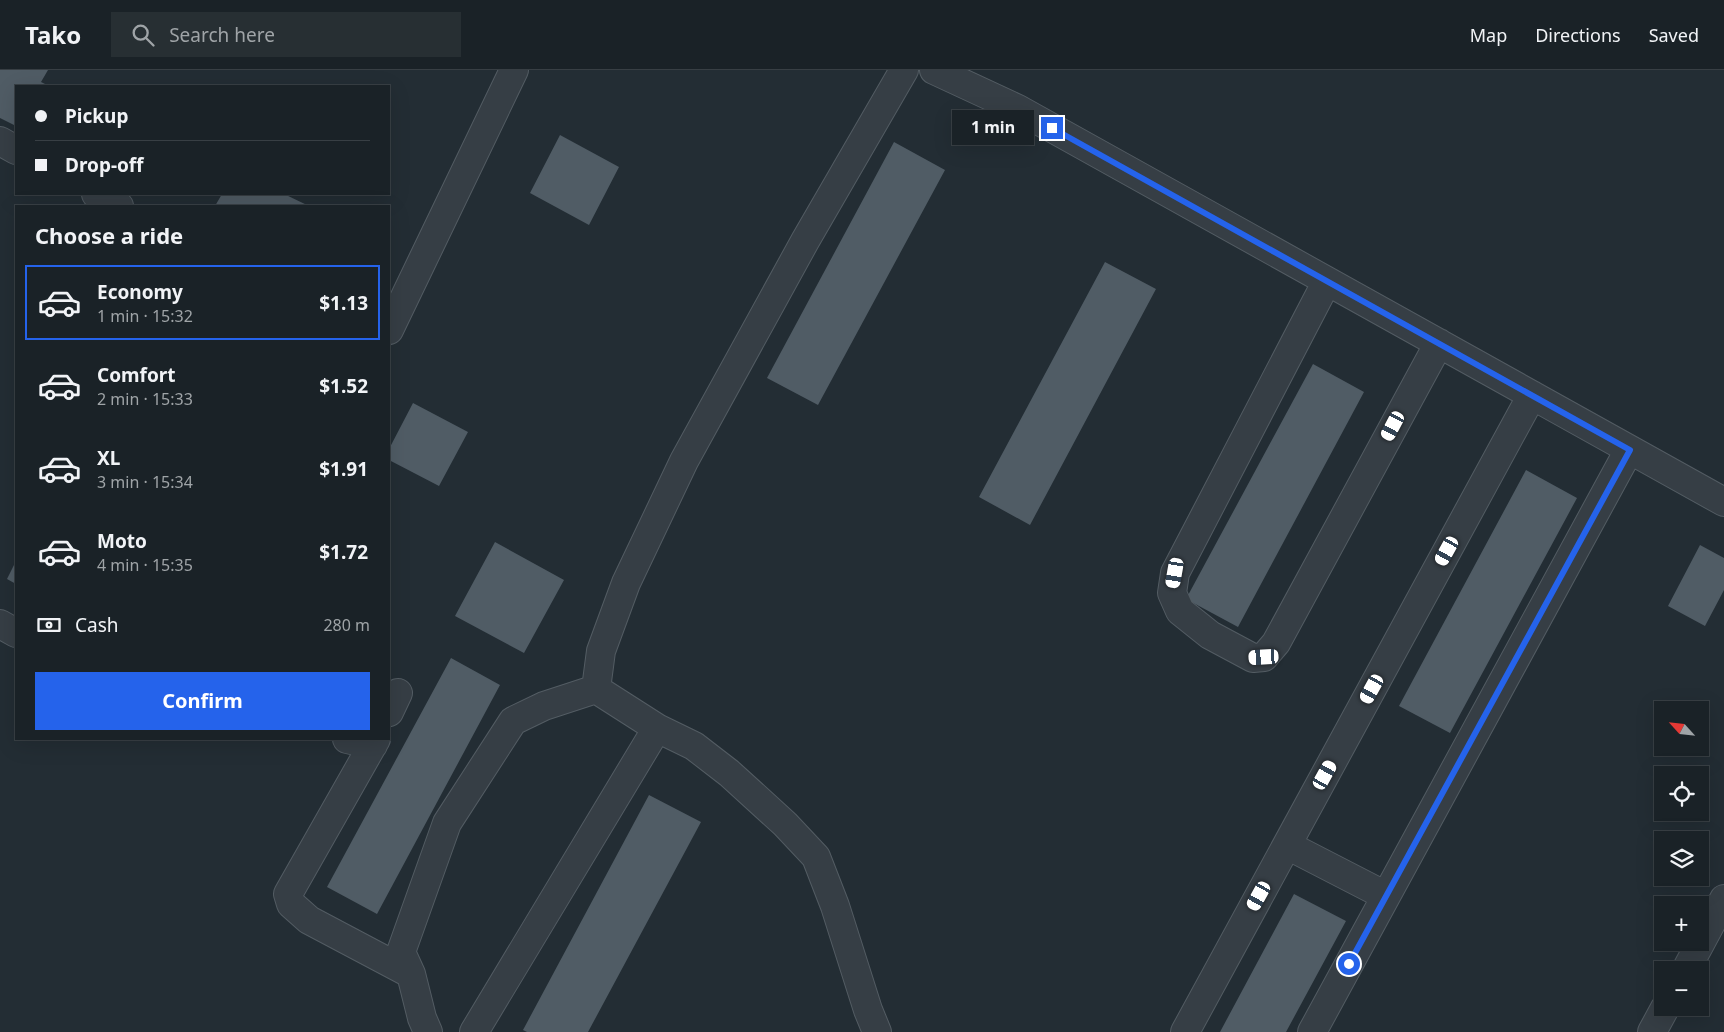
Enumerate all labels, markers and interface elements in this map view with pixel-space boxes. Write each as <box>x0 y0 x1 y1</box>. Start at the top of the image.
search box <box>111 12 461 57</box>
text: Tako <box>25 18 81 51</box>
icon: search <box>129 21 157 49</box>
text: Search here <box>169 22 275 48</box>
text: Map <box>1470 23 1507 47</box>
text: Directions <box>1535 23 1621 47</box>
text: Saved <box>1649 23 1699 47</box>
text: Pickup <box>65 103 128 129</box>
callout: 1 min <box>952 110 1034 146</box>
text: 1 min <box>971 116 1015 138</box>
route end <box>1041 117 1063 139</box>
text: Drop-off <box>65 152 144 178</box>
text: Choose a ride <box>35 220 183 250</box>
text: Economy <box>97 279 183 305</box>
icon: car <box>37 280 82 325</box>
text: $1.13 <box>319 290 368 316</box>
text: 1 min · 15:32 <box>97 305 193 327</box>
text: Comfort <box>97 362 176 388</box>
icon: car <box>37 363 82 408</box>
text: $1.52 <box>319 373 368 399</box>
text: 2 min · 15:33 <box>97 388 193 410</box>
car <box>1379 409 1406 443</box>
text: XL <box>97 445 120 471</box>
icon: car <box>37 446 82 491</box>
text: $1.91 <box>319 456 368 482</box>
text: 3 min · 15:34 <box>97 471 193 493</box>
text: Moto <box>97 528 147 554</box>
icon: car <box>37 529 82 574</box>
car <box>1433 534 1460 568</box>
text: $1.72 <box>319 539 368 565</box>
text: 4 min · 15:35 <box>97 554 193 576</box>
car <box>1165 557 1184 589</box>
icon: cash <box>35 611 63 639</box>
text: Cash <box>75 612 119 638</box>
text: 280 m <box>323 614 370 636</box>
car <box>1248 649 1279 665</box>
button: Confirm <box>35 672 370 730</box>
car <box>1358 672 1385 706</box>
north arrow <box>1654 701 1709 756</box>
map controls <box>1654 701 1709 1016</box>
car <box>1311 758 1338 792</box>
button: locate <box>1654 766 1709 821</box>
button: layers <box>1654 831 1709 886</box>
car <box>1245 879 1272 913</box>
button: + <box>1654 896 1709 951</box>
route start <box>1338 953 1360 975</box>
button: − <box>1654 961 1709 1016</box>

